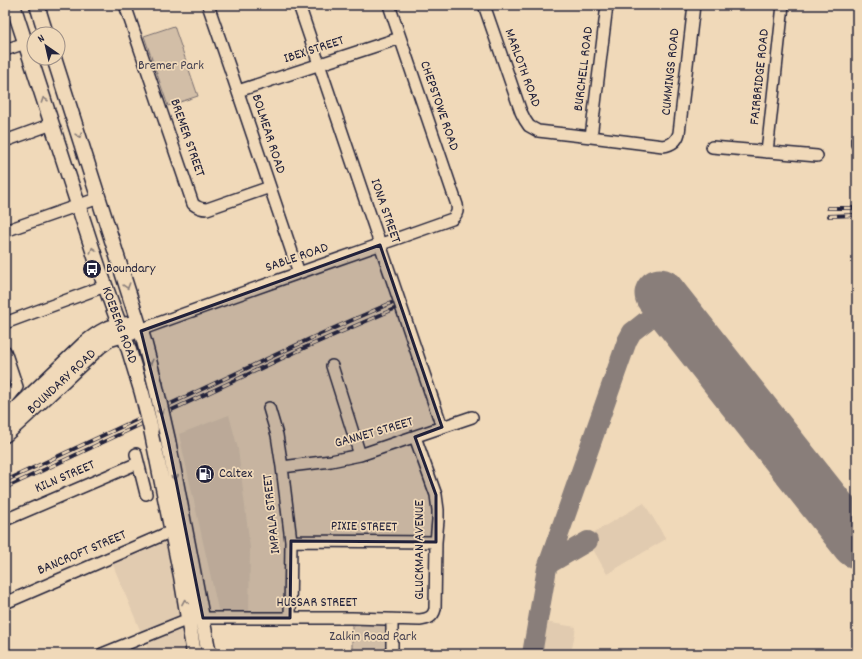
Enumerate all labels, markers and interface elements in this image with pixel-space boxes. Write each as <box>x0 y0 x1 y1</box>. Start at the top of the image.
north arrow <box>26 26 66 66</box>
street label: MARLOTH ROAD <box>499 26 545 110</box>
street label: BURCHELL ROAD <box>569 26 599 112</box>
street label: CUMMINGS ROAD <box>656 27 686 117</box>
street label: FAIRBRIDGE ROAD <box>745 28 775 126</box>
text: N <box>35 31 49 48</box>
street label: IBEX STREET <box>281 31 347 69</box>
park label: Bremer Park <box>138 56 204 76</box>
street label: CHEPSTOWE ROAD <box>414 58 464 154</box>
street label: BOLMEAR ROAD <box>246 92 290 176</box>
one-way arrow <box>40 96 49 103</box>
street label: BREMER STREET <box>164 96 210 180</box>
one-way arrow <box>74 131 83 138</box>
street label: IONA STREET <box>365 176 405 246</box>
street label: SABLE ROAD <box>263 238 331 278</box>
one-way arrow <box>89 247 97 254</box>
bus stop icon: Boundary <box>81 258 103 280</box>
place label: Boundary <box>106 259 156 279</box>
one-way arrow <box>122 283 130 290</box>
street label: KOEBERG ROAD <box>96 284 142 366</box>
street label: BOUNDARY ROAD <box>23 345 101 419</box>
one-way arrow <box>145 359 153 365</box>
one-way arrow <box>157 408 165 415</box>
street label: GANNET STREET <box>332 412 416 454</box>
street label: KILN STREET <box>32 455 99 499</box>
fuel station icon: Caltex <box>194 463 216 485</box>
place label: Caltex <box>219 464 252 484</box>
street label: IMPALA STREET <box>258 473 286 555</box>
one-way arrow <box>171 475 179 481</box>
street label: GLUCKMAN AVENUE <box>410 500 430 600</box>
street label: PIXIE STREET <box>331 516 398 538</box>
street label: BANCROFT STREET <box>34 525 130 581</box>
street label: HUSSAR STREET <box>277 593 358 613</box>
one-way arrow <box>182 599 190 605</box>
park label: Zalkin Road Park <box>329 627 417 647</box>

